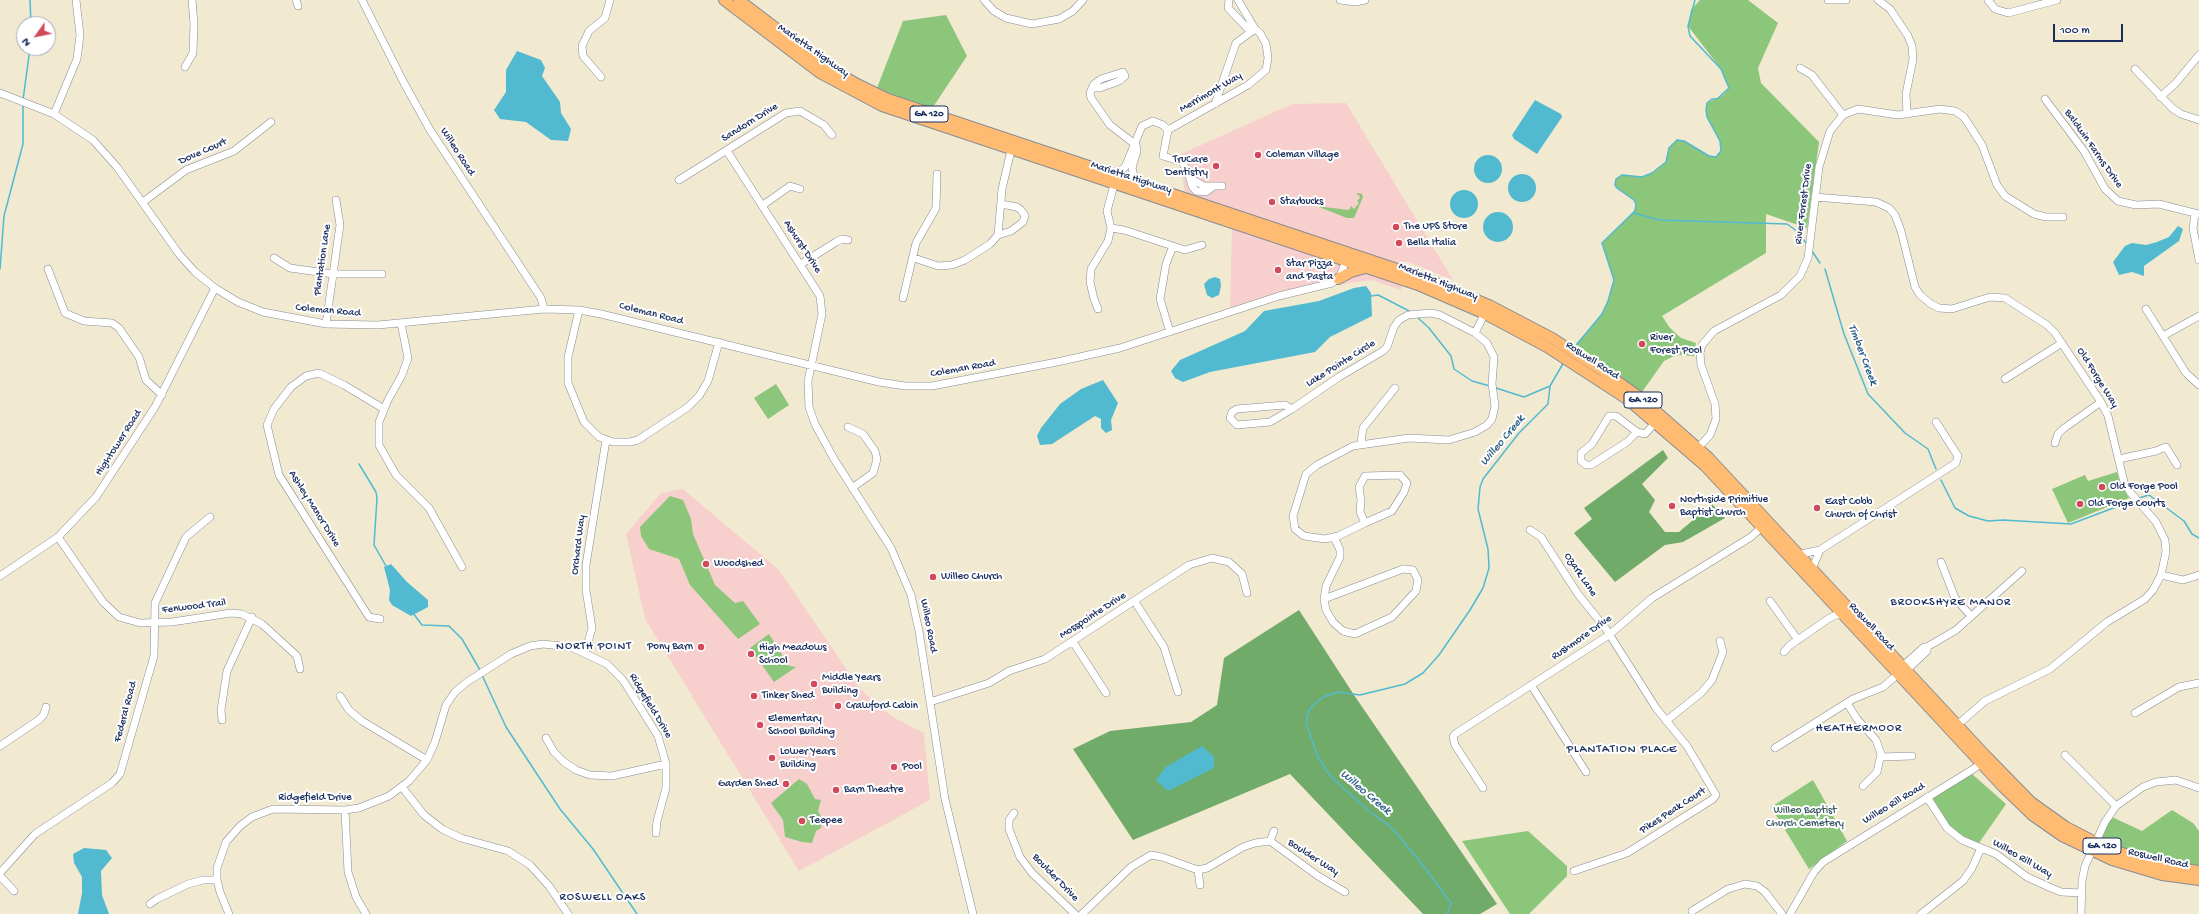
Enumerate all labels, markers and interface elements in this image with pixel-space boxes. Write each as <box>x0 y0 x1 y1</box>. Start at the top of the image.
north arrow <box>16 16 56 56</box>
scale bar <box>2055 16 2125 42</box>
street label: Marietta Highway <box>775 21 851 81</box>
text: 100 m <box>2060 24 2090 38</box>
text: N <box>20 36 34 48</box>
street label: Merrimont Way <box>1177 70 1245 116</box>
street label: Sandorn Drive <box>719 100 781 146</box>
road number: GA 120 <box>910 106 948 122</box>
street label: Baldwin Farms Drive <box>2061 107 2125 191</box>
street label: Willeo Road <box>437 126 477 178</box>
street label: Dove Court <box>177 136 229 168</box>
place label: Coleman Village <box>1266 148 1339 162</box>
marker: Coleman Village <box>1253 150 1263 160</box>
place label: TruCare Dentistry <box>1165 153 1208 179</box>
street label: Marietta Highway <box>1089 159 1173 197</box>
marker: TruCare Dentistry <box>1211 161 1221 171</box>
street label: River Forest Drive <box>1793 163 1815 245</box>
place label: Starbucks <box>1280 195 1323 209</box>
marker: Starbucks <box>1267 197 1277 207</box>
street label: Ashurst Drive <box>780 218 824 276</box>
place label: The UPS Store <box>1404 220 1467 234</box>
marker: The UPS Store <box>1391 222 1401 232</box>
street label: Plantation Lane <box>311 223 335 297</box>
place label: Bella Italia <box>1407 236 1456 250</box>
marker: Bella Italia <box>1394 238 1404 248</box>
place label: Star Pizza and Pasta <box>1286 257 1333 283</box>
street label: Marietta Highway <box>1396 260 1480 304</box>
marker: Star Pizza and Pasta <box>1273 265 1283 275</box>
street label: Coleman Road <box>618 300 684 328</box>
street label: Coleman Road <box>295 302 361 320</box>
water label: Timber Creek <box>1844 323 1880 387</box>
place label: River Forest Pool <box>1650 331 1702 357</box>
street label: Lake Pointe Circle <box>1304 337 1378 391</box>
street label: Roswell Road <box>1563 339 1621 383</box>
marker: River Forest Pool <box>1637 339 1647 349</box>
street label: Old Forge Way <box>2073 345 2121 411</box>
street label: Coleman Road <box>930 357 996 381</box>
road number: GA 120 <box>1624 392 1662 408</box>
street label: Hightower Road <box>93 408 145 478</box>
water label: Willeo Creek <box>1478 413 1528 469</box>
street label: Ashley Manor Drive <box>285 468 343 550</box>
place label: Old Forge Pool <box>2110 480 2178 494</box>
marker: Old Forge Pool <box>2097 482 2107 492</box>
place label: Northside Primitive Baptist Church <box>1680 493 1768 519</box>
place label: East Cobb Church of Christ <box>1825 495 1897 521</box>
place label: Old Forge Courts <box>2088 497 2165 511</box>
marker: Old Forge Courts <box>2075 499 2085 509</box>
marker: Northside Primitive Baptist Church <box>1667 501 1677 511</box>
marker: East Cobb Church of Christ <box>1812 503 1822 513</box>
street label: Orchard Way <box>569 514 589 576</box>
street label: Ozark Lane <box>1561 551 1599 599</box>
place label: Woodshed <box>714 557 763 571</box>
marker: Woodshed <box>701 559 711 569</box>
place label: Willeo Church <box>941 570 1002 584</box>
marker: Willeo Church <box>928 572 938 582</box>
street label: Mosspointe Drive <box>1057 590 1129 642</box>
district label: BROOKSHYRE MANOR <box>1891 596 2011 610</box>
street label: Fenwood Trail <box>161 597 227 617</box>
street label: Willeo Road <box>916 598 940 654</box>
street label: Roswell Road <box>1845 600 1897 654</box>
street label: Rushmore Drive <box>1549 612 1615 664</box>
district label: NORTH POINT <box>556 640 632 654</box>
place label: Pony Barn <box>647 640 693 654</box>
place label: High Meadows School <box>759 641 827 667</box>
marker: Pony Barn <box>696 642 706 652</box>
marker: High Meadows School <box>746 649 756 659</box>
street label: Ridgefield Drive <box>625 671 675 741</box>
place label: Middle Years Building <box>822 671 880 697</box>
marker: Middle Years Building <box>809 679 819 689</box>
street label: Federal Road <box>112 680 140 744</box>
place label: Tinker Shed <box>762 689 814 703</box>
marker: Tinker Shed <box>749 691 759 701</box>
place label: Crawford Cabin <box>846 699 918 713</box>
marker: Crawford Cabin <box>833 701 843 711</box>
place label: Elementary School Building <box>768 712 835 738</box>
marker: Elementary School Building <box>755 720 765 730</box>
district label: HEATHERMOOR <box>1816 722 1902 736</box>
district label: PLANTATION PLACE <box>1566 743 1678 757</box>
place label: Lower Years Building <box>780 745 835 771</box>
marker: Lower Years Building <box>767 753 777 763</box>
place label: Pool <box>902 760 922 774</box>
marker: Pool <box>889 762 899 772</box>
water label: Willeo Creek <box>1337 768 1393 818</box>
place label: Garden Shed <box>718 777 778 791</box>
marker: Garden Shed <box>781 779 791 789</box>
street label: Willeo Rill Road <box>1861 780 1927 828</box>
place label: Barn Theatre <box>844 783 903 797</box>
marker: Barn Theatre <box>831 785 841 795</box>
street label: Pikes Peak Court <box>1637 785 1709 837</box>
street label: Ridgefield Drive <box>278 791 352 805</box>
park label: Willeo Baptist Church Cemetery <box>1766 804 1844 830</box>
place label: Teepee <box>810 814 842 828</box>
marker: Teepee <box>797 816 807 826</box>
street label: Boulder Way <box>1285 837 1341 879</box>
street label: Willeo Rill Way <box>1990 837 2054 881</box>
road number: GA 120 <box>2083 838 2121 854</box>
street label: Roswell Road <box>2127 846 2189 872</box>
street label: Boulder Drive <box>1029 851 1081 905</box>
district label: ROSWELL OAKS <box>560 891 646 905</box>

